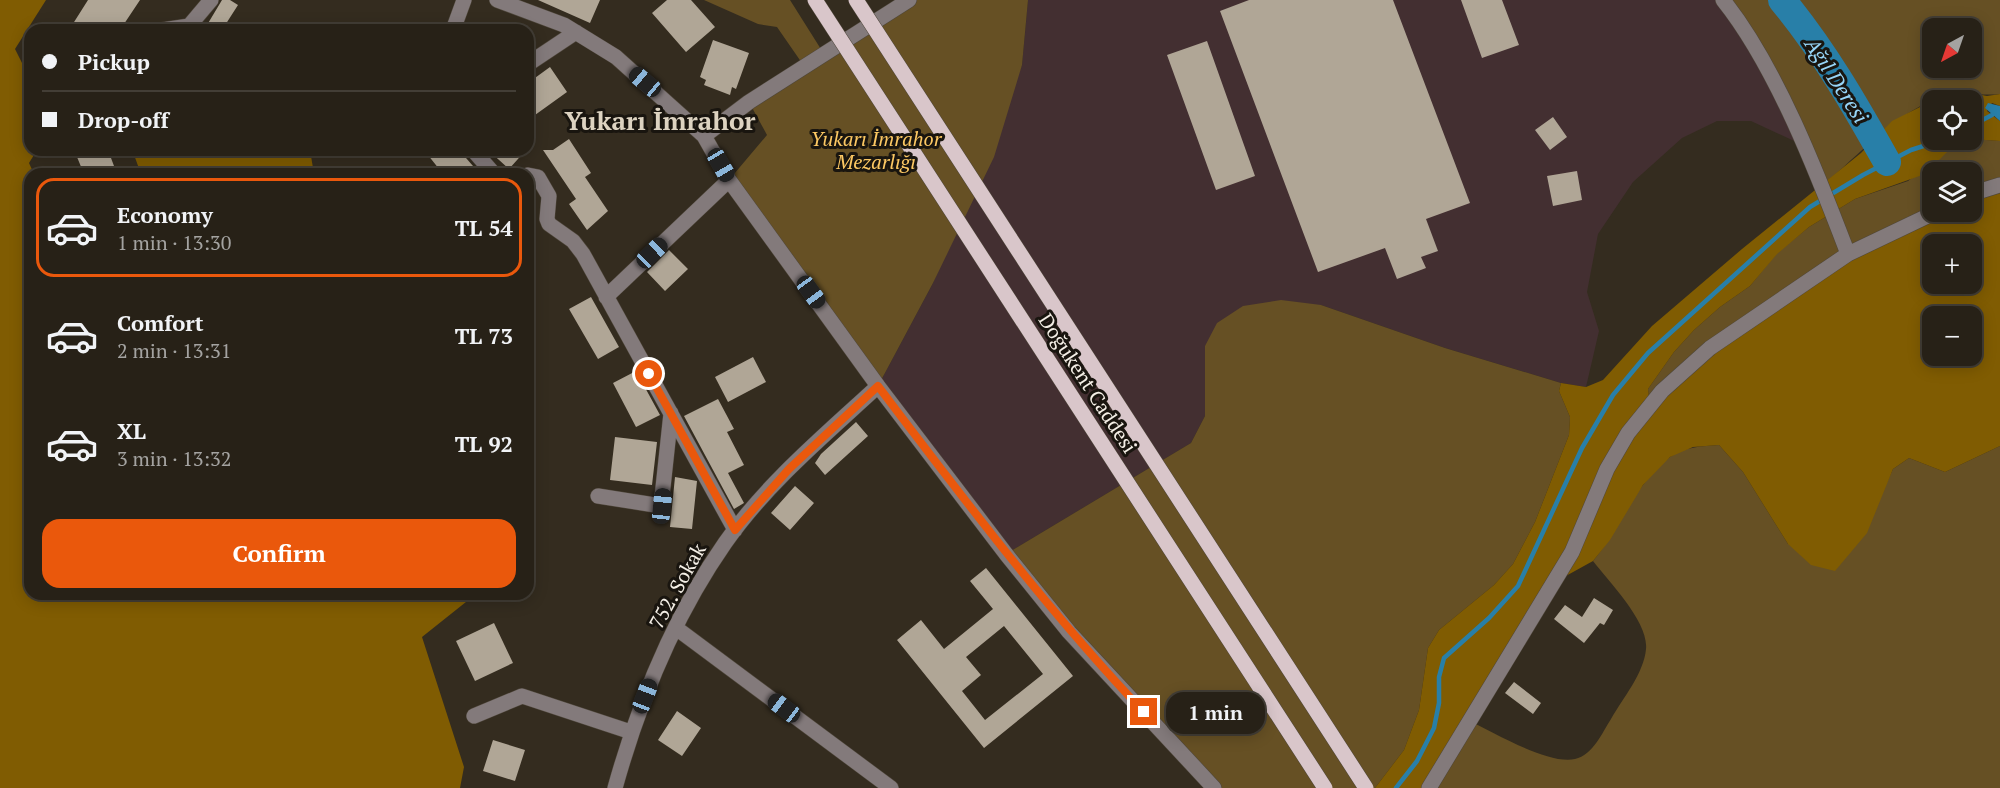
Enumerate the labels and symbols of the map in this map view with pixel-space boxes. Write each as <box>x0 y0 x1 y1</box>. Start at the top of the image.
north arrow <box>1922 18 1982 78</box>
water label: Ağıl Deresi <box>1798 30 1875 129</box>
car <box>625 64 665 100</box>
district label: Yukarı İmrahor <box>564 103 756 137</box>
park label: Yukarı İmrahor Mezarlığı <box>811 125 943 175</box>
car <box>704 145 738 185</box>
car <box>633 234 671 272</box>
car <box>793 272 829 312</box>
street label: Doğukent Caddesi <box>1033 308 1143 458</box>
route start <box>635 360 662 387</box>
car <box>651 487 673 525</box>
street label: 752. Sokak <box>642 538 712 634</box>
car <box>630 676 660 716</box>
car <box>764 690 804 726</box>
callout: 1 min <box>1165 691 1264 733</box>
route end <box>1130 698 1157 725</box>

